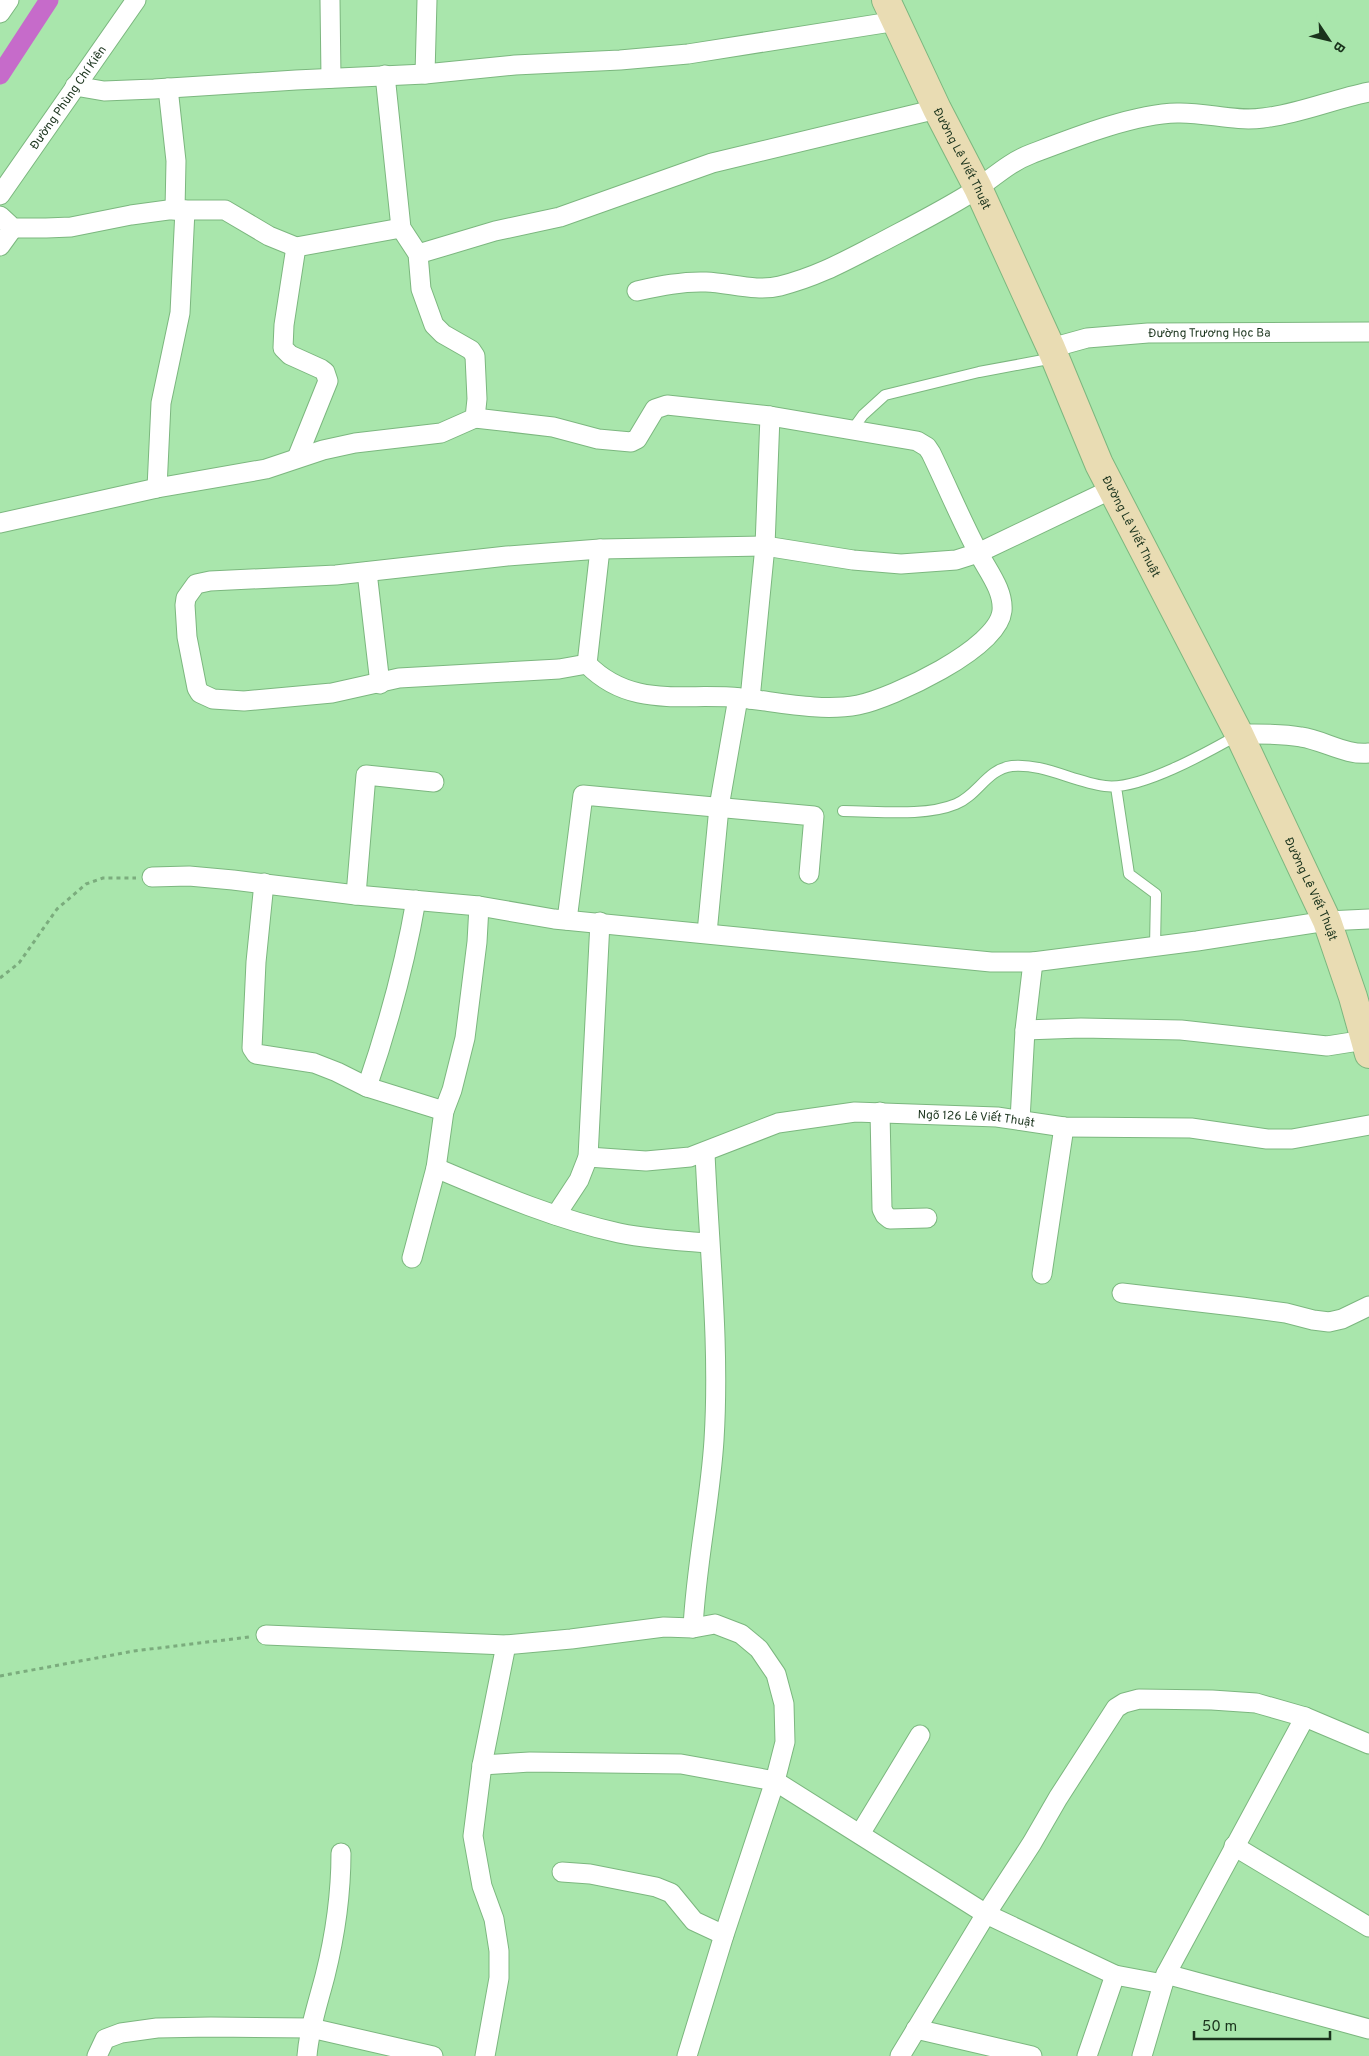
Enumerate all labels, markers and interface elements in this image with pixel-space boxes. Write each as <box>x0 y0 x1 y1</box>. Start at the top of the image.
north arrow <box>1304 15 1354 65</box>
text: B <box>1329 38 1348 55</box>
street label: Đường Phùng Chí Kiên <box>27 43 111 153</box>
street label: Đường Lê Viết Thuật <box>929 105 994 212</box>
street label: Đường Trương Học Ba <box>1148 325 1271 342</box>
street label: Đường Lê Viết Thuật <box>1098 473 1163 580</box>
street label: Đường Lê Viết Thuật <box>1280 835 1340 943</box>
street label: Ngõ 126 Lê Viết Thuật <box>917 1107 1036 1132</box>
scale bar <box>1194 2008 1330 2040</box>
text: 50 m <box>1202 2018 1237 2037</box>

